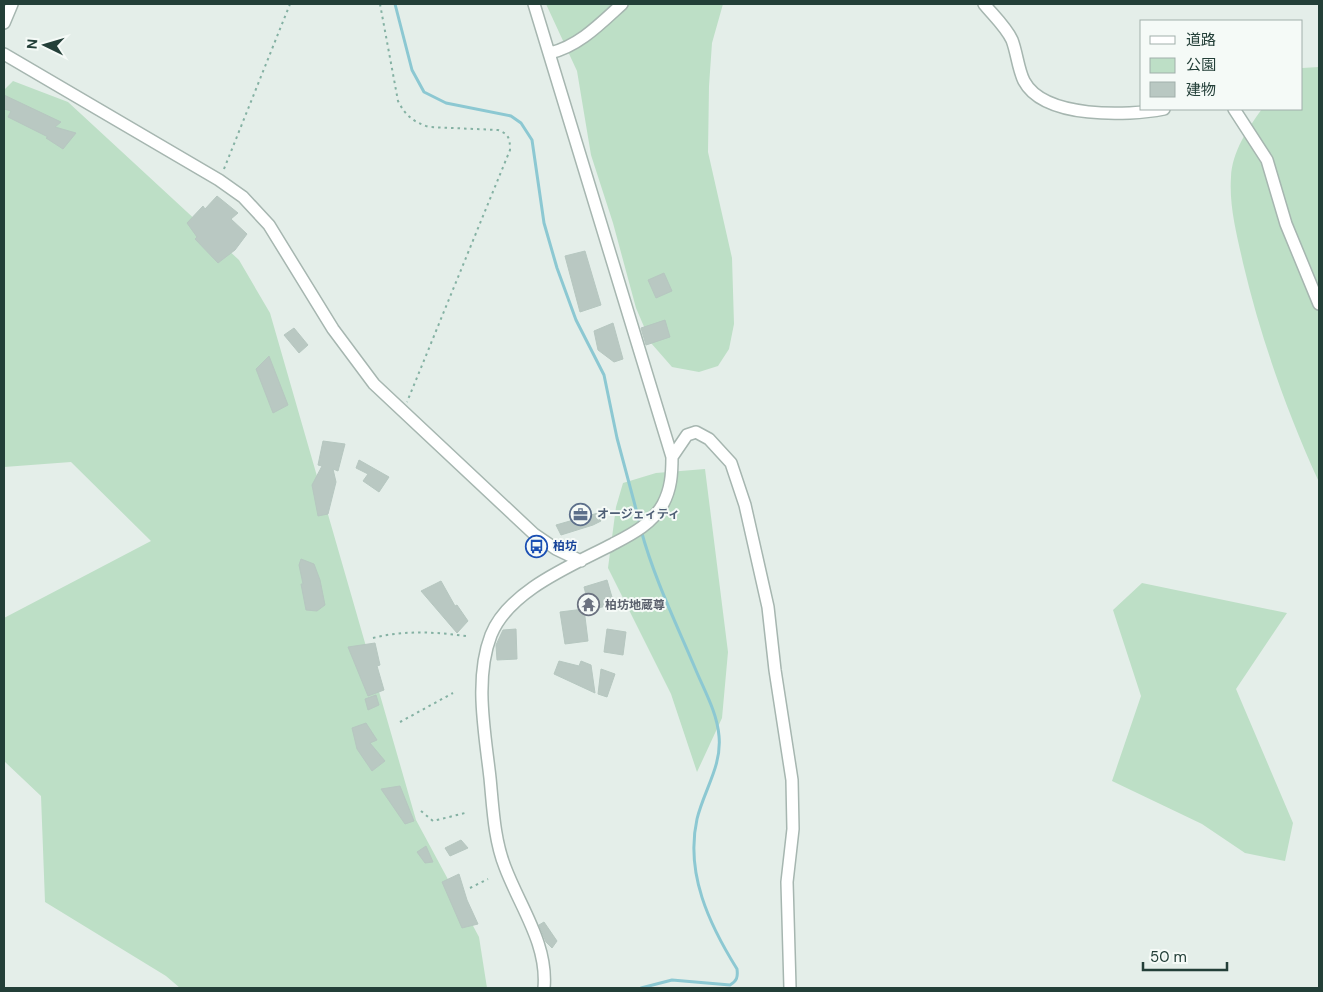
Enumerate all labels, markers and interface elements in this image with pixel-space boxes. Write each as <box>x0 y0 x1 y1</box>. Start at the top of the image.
north arrow <box>20 20 70 70</box>
legend <box>1140 20 1303 110</box>
text: 道路 <box>1186 30 1216 50</box>
text: N <box>23 38 41 50</box>
text: 公園 <box>1186 55 1216 75</box>
text: 建物 <box>1186 80 1216 100</box>
office icon: オージェィティ <box>569 502 593 526</box>
place label: オージェィティ <box>597 506 680 522</box>
bus stop icon: 柏坊 <box>525 534 549 558</box>
place label: 柏坊 <box>553 538 577 554</box>
temple icon: 柏坊地蔵尊 <box>577 593 601 617</box>
place label: 柏坊地蔵尊 <box>605 597 665 613</box>
scale bar <box>1143 940 1227 972</box>
text: 50 m <box>1150 947 1187 967</box>

